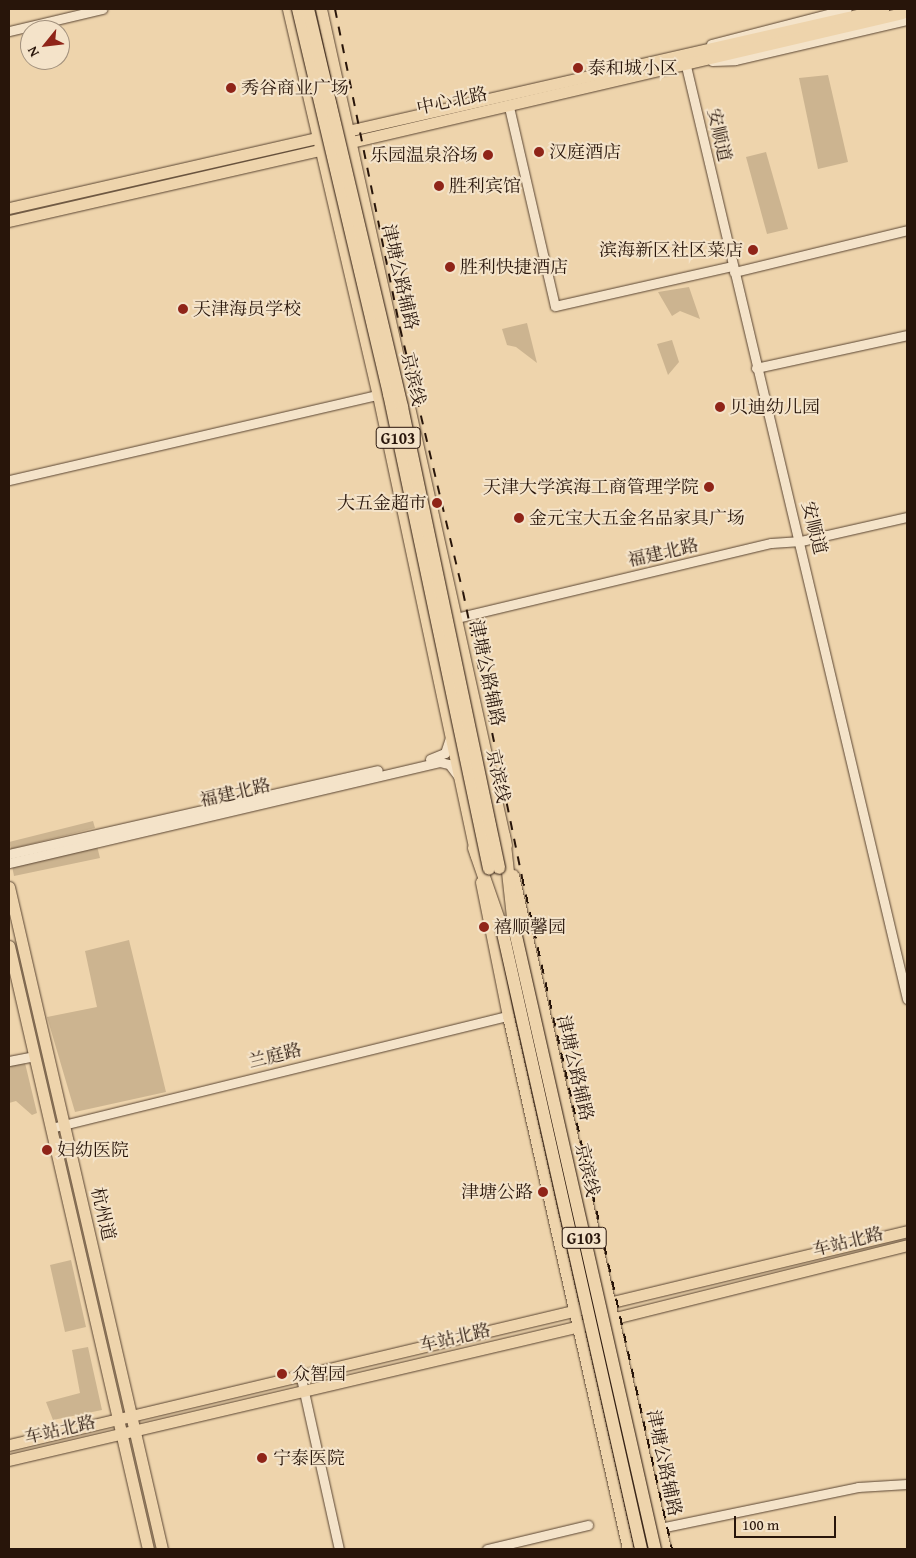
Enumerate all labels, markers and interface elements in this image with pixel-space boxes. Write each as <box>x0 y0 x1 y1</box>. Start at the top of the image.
north arrow <box>20 20 70 70</box>
text: N <box>22 43 44 61</box>
place label: 泰和城小区 <box>588 57 678 79</box>
marker: 泰和城小区 <box>572 62 584 74</box>
place label: 秀谷商业广场 <box>241 77 349 99</box>
marker: 秀谷商业广场 <box>225 82 237 94</box>
street label: 中心北路 <box>415 83 489 119</box>
street label: 安顺道 <box>702 106 736 164</box>
place label: 汉庭酒店 <box>549 141 621 163</box>
place label: 乐园温泉浴场 <box>370 144 478 166</box>
marker: 汉庭酒店 <box>533 146 545 158</box>
marker: 乐园温泉浴场 <box>482 149 494 161</box>
place label: 胜利宾馆 <box>449 175 521 197</box>
marker: 胜利宾馆 <box>433 180 445 192</box>
street label: 津塘公路辅路 <box>377 222 423 332</box>
place label: 滨海新区社区菜店 <box>599 239 743 261</box>
marker: 滨海新区社区菜店 <box>747 244 759 256</box>
place label: 胜利快捷酒店 <box>460 256 568 278</box>
marker: 胜利快捷酒店 <box>444 261 456 273</box>
place label: 天津海员学校 <box>193 298 301 320</box>
marker: 天津海员学校 <box>177 303 189 315</box>
street label: 京滨线 <box>396 350 430 408</box>
place label: 贝迪幼儿园 <box>730 396 820 418</box>
marker: 贝迪幼儿园 <box>714 401 726 413</box>
road number: G103 <box>376 424 420 452</box>
place label: 天津大学滨海工商管理学院 <box>483 476 699 498</box>
marker: 天津大学滨海工商管理学院 <box>703 481 715 493</box>
place label: 大五金超市 <box>337 492 427 514</box>
marker: 大五金超市 <box>431 497 443 509</box>
street label: 安顺道 <box>797 499 831 557</box>
place label: 金元宝大五金名品家具广场 <box>529 507 745 529</box>
marker: 金元宝大五金名品家具广场 <box>513 512 525 524</box>
street label: 福建北路 <box>625 534 701 572</box>
street label: 津塘公路辅路 <box>465 618 509 728</box>
street label: 京滨线 <box>482 747 514 805</box>
street label: 福建北路 <box>197 774 273 812</box>
place label: 禧顺馨园 <box>494 916 566 938</box>
marker: 禧顺馨园 <box>478 921 490 933</box>
street label: 津塘公路辅路 <box>552 1013 598 1123</box>
street label: 兰庭路 <box>246 1039 304 1073</box>
place label: 妇幼医院 <box>57 1139 129 1161</box>
street label: 京滨线 <box>570 1141 604 1199</box>
marker: 妇幼医院 <box>41 1144 53 1156</box>
place label: 津塘公路 <box>461 1181 533 1203</box>
street label: 杭州道 <box>86 1185 120 1243</box>
marker: 津塘公路 <box>537 1186 549 1198</box>
street label: 车站北路 <box>810 1223 886 1261</box>
road number: G103 <box>562 1224 606 1252</box>
street label: 车站北路 <box>417 1319 493 1357</box>
place label: 众智园 <box>292 1363 346 1385</box>
marker: 众智园 <box>276 1368 288 1380</box>
street label: 津塘公路辅路 <box>642 1408 686 1518</box>
street label: 车站北路 <box>22 1411 98 1449</box>
place label: 宁泰医院 <box>273 1447 345 1469</box>
marker: 宁泰医院 <box>255 1451 269 1465</box>
scale bar <box>736 1506 838 1538</box>
text: 100 m <box>742 1514 779 1535</box>

